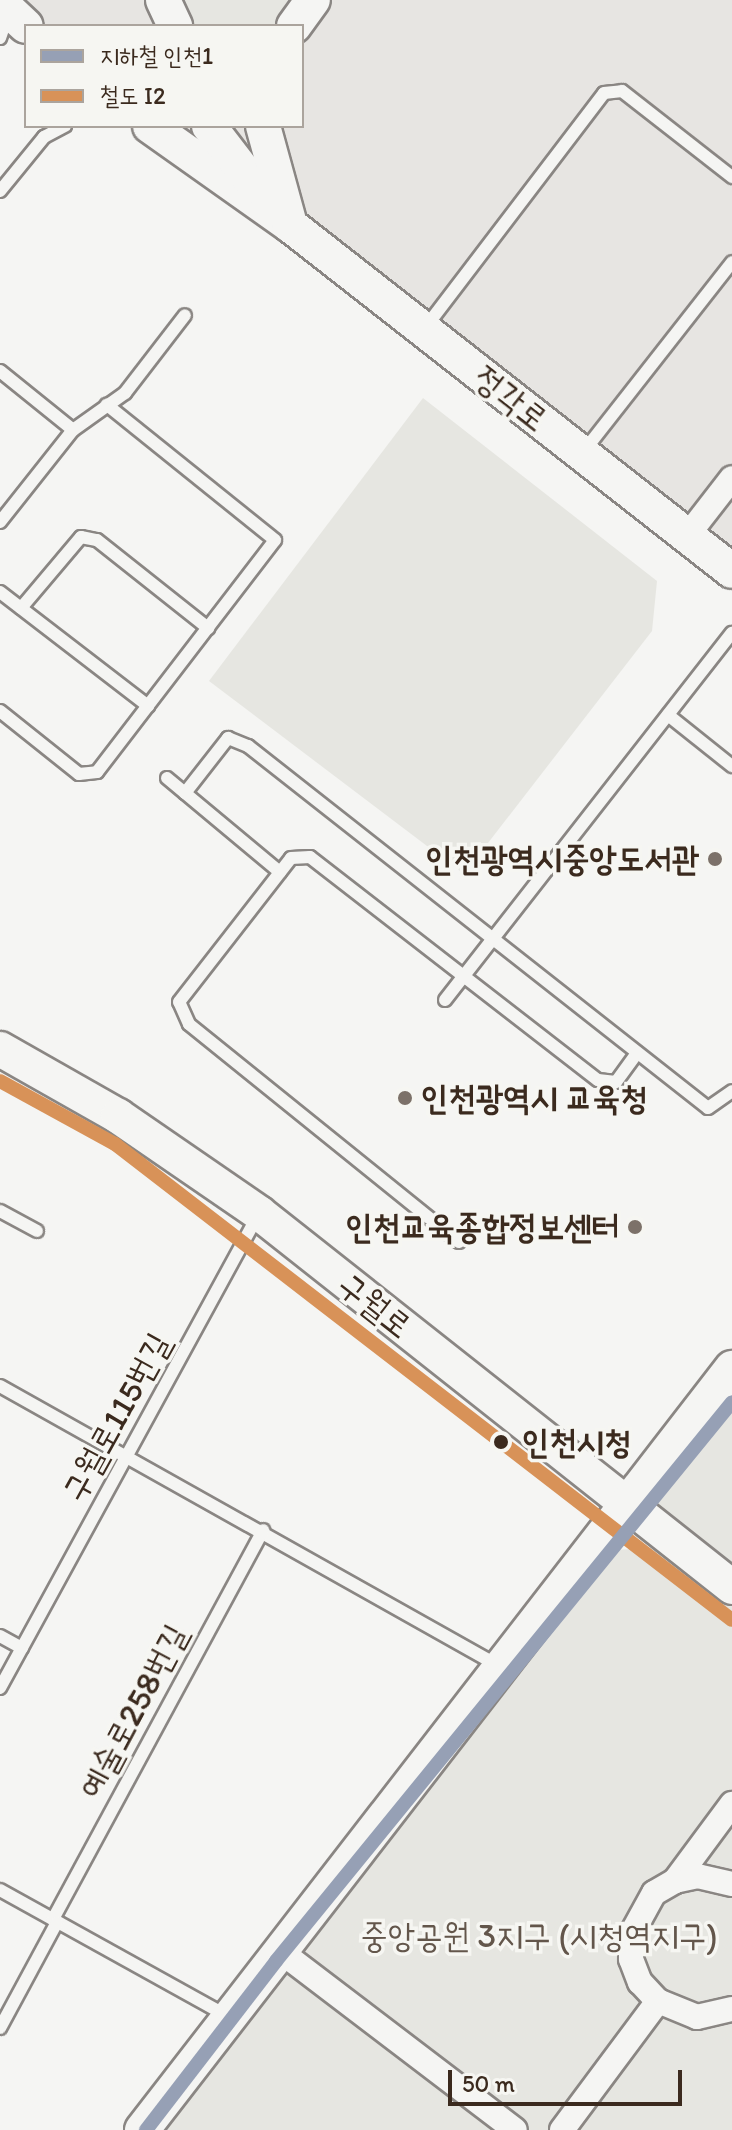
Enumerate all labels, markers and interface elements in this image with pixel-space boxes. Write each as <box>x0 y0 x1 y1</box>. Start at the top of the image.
legend <box>24 24 304 128</box>
text: 지하철 인천1 <box>100 41 213 70</box>
text: 철도 I2 <box>100 81 166 110</box>
street label: 정각로 <box>466 357 556 439</box>
place label: 인천광역시중앙도서관 <box>425 839 699 879</box>
marker: 인천광역시중앙도서관 <box>706 850 724 868</box>
place label: 인천광역시 교육청 <box>421 1078 648 1118</box>
marker: 인천광역시 교육청 <box>396 1089 414 1107</box>
place label: 인천교육종합정보센터 <box>345 1207 619 1247</box>
marker: 인천교육종합정보센터 <box>626 1218 644 1236</box>
street label: 구월로 <box>330 1264 420 1346</box>
street label: 구월로115번길 <box>53 1326 179 1508</box>
place label: 인천시청 <box>522 1422 631 1462</box>
marker: 인천시청 <box>487 1428 515 1456</box>
street label: 예술로258번길 <box>70 1617 196 1805</box>
park label: 중앙공원 3지구 (시청역지구) <box>361 1916 717 1956</box>
scale bar <box>452 2054 686 2104</box>
text: 50 m <box>462 2069 515 2098</box>

